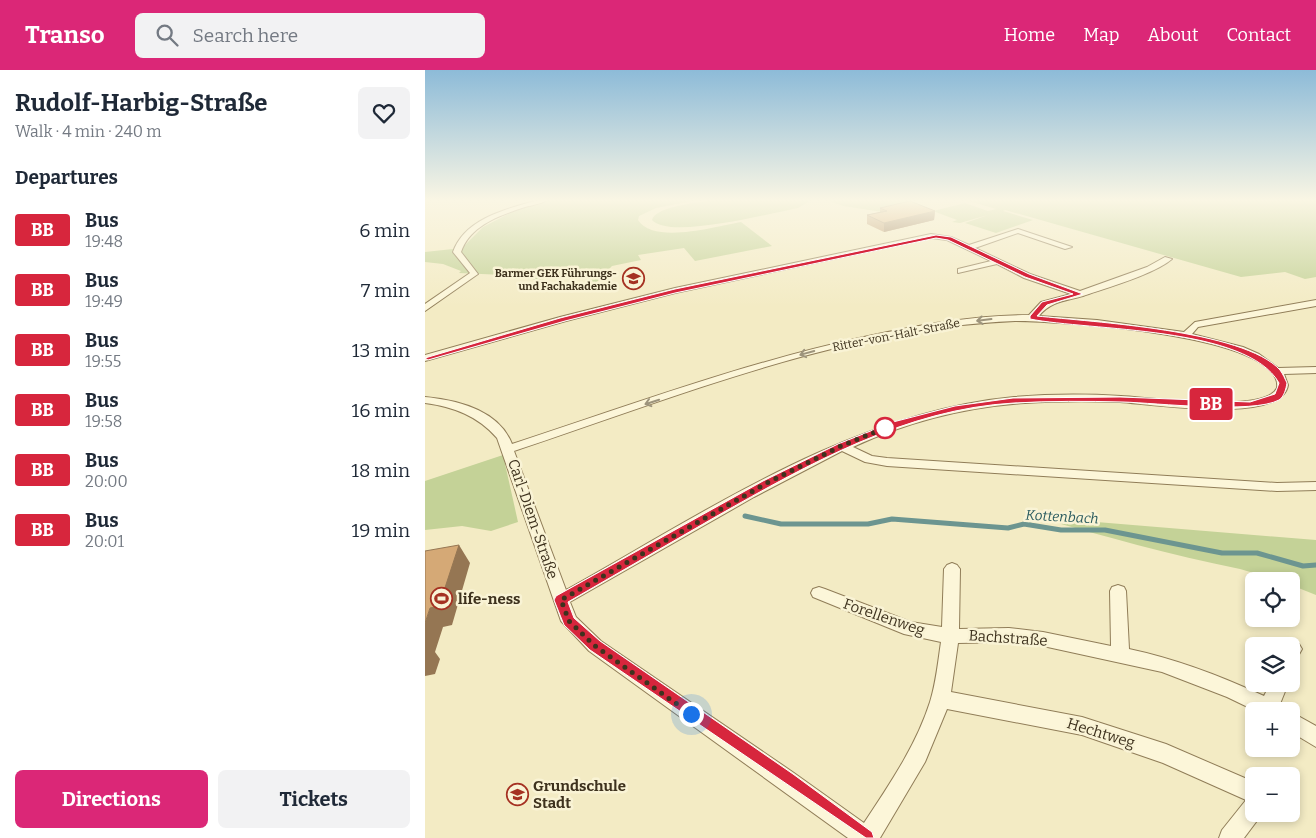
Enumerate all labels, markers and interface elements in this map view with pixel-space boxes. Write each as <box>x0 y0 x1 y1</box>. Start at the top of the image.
search box <box>135 13 485 58</box>
text: Transo <box>25 21 105 49</box>
icon: search <box>153 21 181 49</box>
text: Search here <box>193 24 298 47</box>
text: Home <box>1004 24 1055 46</box>
text: Map <box>1083 24 1119 46</box>
text: About <box>1147 24 1198 46</box>
text: Contact <box>1226 24 1291 46</box>
button: heart <box>358 87 410 139</box>
text: Rudolf-Harbig-Straße <box>15 89 268 117</box>
text: Walk · 4 min · 240 m <box>15 122 162 141</box>
text: Departures <box>15 166 118 189</box>
text: Bus <box>85 209 119 232</box>
text: BB <box>31 219 54 241</box>
text: 6 min <box>359 219 410 242</box>
text: 19:48 <box>85 232 123 251</box>
place label: Barmer GEK Führungs- und Fachakademie <box>495 267 617 293</box>
school or university icon: Barmer GEK Führungs- und Fachakademie <box>621 267 645 291</box>
text: Bus <box>85 269 119 292</box>
text: BB <box>31 279 54 301</box>
text: 7 min <box>361 279 410 302</box>
text: 19:49 <box>85 292 123 311</box>
one-way arrow <box>976 315 992 325</box>
street label: Ritter-von-Halt-Straße <box>831 316 961 354</box>
text: Bus <box>85 329 119 352</box>
text: BB <box>31 339 54 361</box>
text: 13 min <box>352 339 410 362</box>
one-way arrow <box>800 349 816 359</box>
text: 19:55 <box>85 352 121 371</box>
line badge: BB <box>1189 388 1233 420</box>
text: Bus <box>85 389 119 412</box>
text: BB <box>1200 393 1222 415</box>
one-way arrow <box>645 398 660 407</box>
text: BB <box>31 399 54 421</box>
text: 16 min <box>352 399 410 422</box>
text: 19:58 <box>85 412 122 431</box>
unlabelled marker <box>874 417 896 439</box>
text: Bus <box>85 449 119 472</box>
street label: Carl-Diem-Straße <box>504 457 562 581</box>
text: BB <box>31 459 54 481</box>
text: 18 min <box>351 459 410 482</box>
text: 20:00 <box>85 472 128 491</box>
water label: Kottenbach <box>1025 507 1099 527</box>
text: Bus <box>85 509 119 532</box>
text: BB <box>31 519 54 541</box>
text: 19 min <box>352 519 410 542</box>
text: 20:01 <box>85 532 124 551</box>
map controls <box>1245 572 1300 822</box>
button: locate <box>1245 572 1300 627</box>
sports icon: life-ness <box>430 587 454 611</box>
place label: life-ness <box>458 590 521 608</box>
street label: Forellenweg <box>841 595 927 639</box>
street label: Bachstraße <box>968 626 1048 650</box>
button: layers <box>1245 637 1300 692</box>
your location <box>679 702 704 727</box>
button: + <box>1245 702 1300 757</box>
street label: Hechtweg <box>1065 714 1137 752</box>
button: − <box>1245 767 1300 822</box>
button: Directions <box>15 770 208 828</box>
button: Tickets <box>218 770 410 828</box>
place label: Grundschule Stadt <box>533 777 626 812</box>
school or university icon: Grundschule Stadt <box>505 783 529 807</box>

